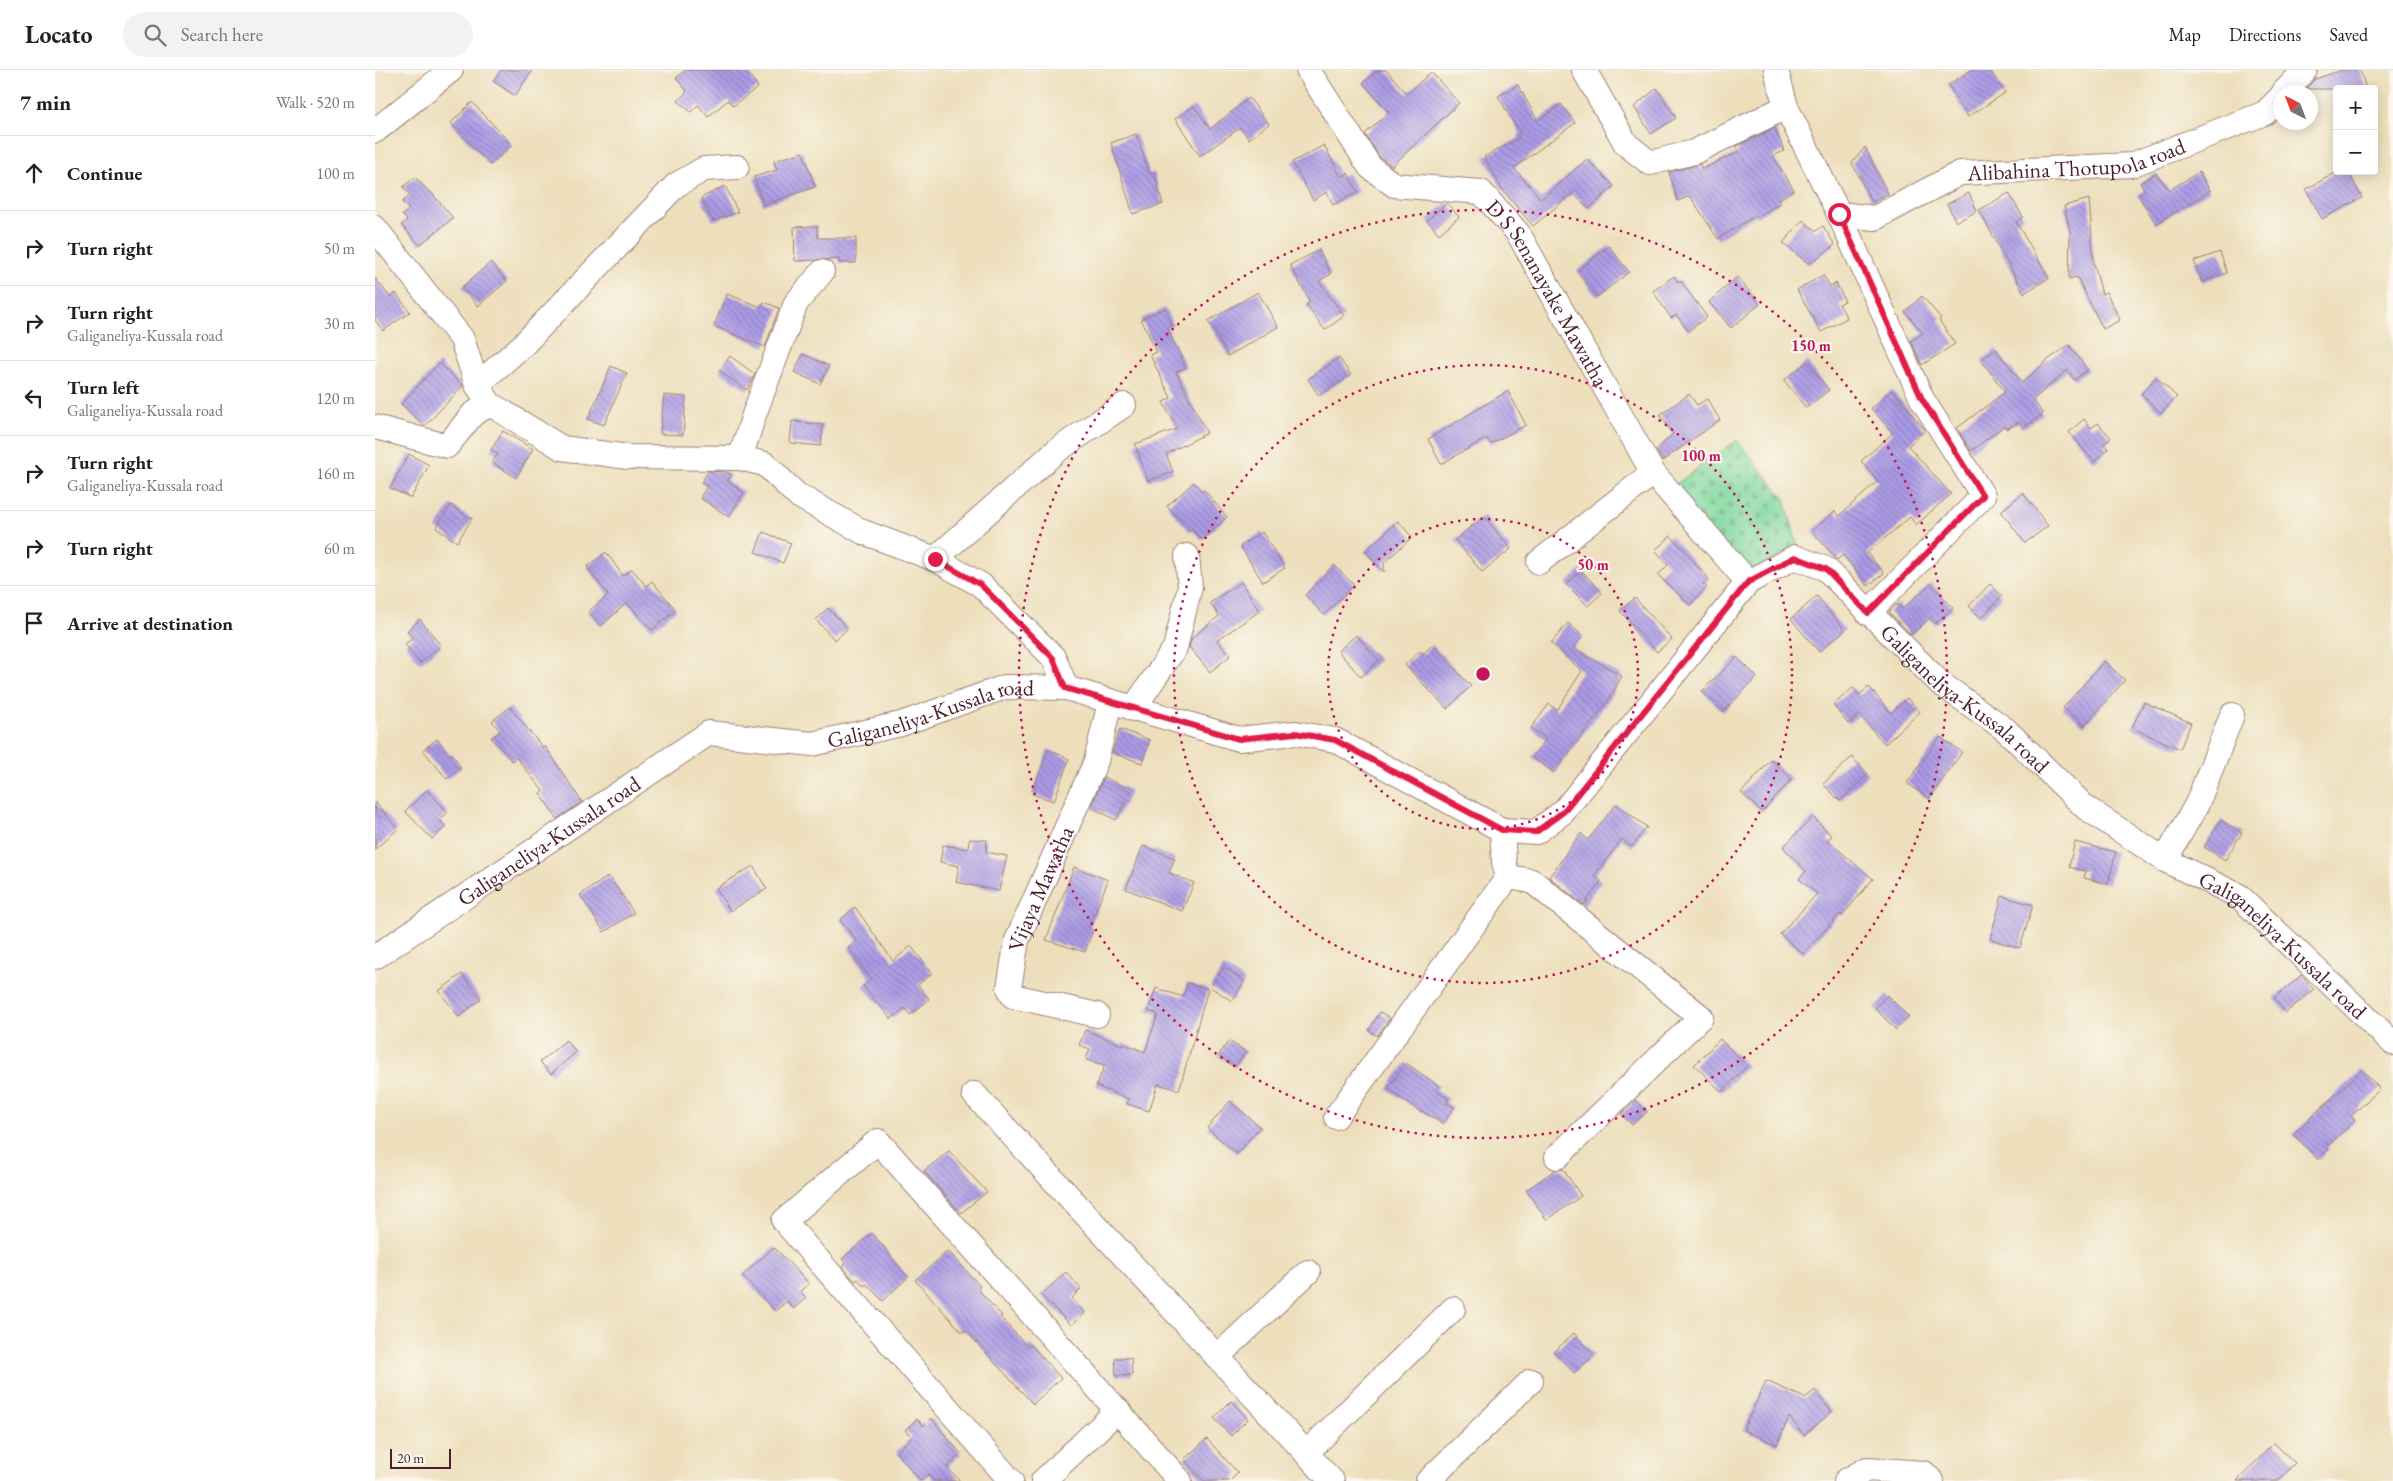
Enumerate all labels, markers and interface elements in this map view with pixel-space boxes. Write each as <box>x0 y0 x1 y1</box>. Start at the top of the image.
search box <box>123 12 473 57</box>
text: Locato <box>25 19 93 50</box>
icon: search <box>141 21 169 49</box>
text: Search here <box>181 22 263 47</box>
text: Map <box>2169 23 2201 46</box>
text: Directions <box>2229 23 2301 46</box>
text: Saved <box>2329 23 2368 46</box>
north arrow <box>2273 85 2318 130</box>
map controls <box>2333 85 2378 175</box>
button: + <box>2333 85 2378 130</box>
text: 7 min <box>20 89 71 116</box>
text: Walk · 520 m <box>276 92 355 113</box>
button: − <box>2333 130 2378 175</box>
street label: Alibahina Thotupola road <box>1966 131 2190 187</box>
icon: ahead <box>20 159 48 187</box>
text: Continue <box>67 161 142 186</box>
text: 100 m <box>316 163 355 184</box>
street label: D S Senanayake Mawatha <box>1480 193 1616 392</box>
route start <box>1828 203 1851 226</box>
icon: right <box>20 234 48 262</box>
text: Turn right <box>67 236 153 261</box>
text: 50 m <box>324 238 355 259</box>
text: Turn right <box>67 300 153 325</box>
icon: right <box>20 309 48 337</box>
text: 30 m <box>324 313 355 334</box>
text: Galiganeliya-Kussala road <box>67 325 223 346</box>
text: 150 m <box>1791 336 1831 355</box>
text: Turn left <box>67 375 139 400</box>
icon: left <box>20 384 48 412</box>
text: 120 m <box>316 388 355 409</box>
text: Galiganeliya-Kussala road <box>67 400 223 421</box>
text: 100 m <box>1681 446 1721 465</box>
text: Turn right <box>67 450 153 475</box>
icon: right <box>20 459 48 487</box>
text: 160 m <box>316 463 355 484</box>
text: Galiganeliya-Kussala road <box>67 475 223 496</box>
icon: right <box>20 534 48 562</box>
text: Turn right <box>67 536 153 561</box>
text: 60 m <box>324 538 355 559</box>
route end <box>924 548 947 571</box>
text: 50 m <box>1577 555 1609 574</box>
icon: arrive <box>20 609 48 637</box>
text: Arrive at destination <box>67 611 233 636</box>
street label: Galiganeliya-Kussala road <box>1874 617 2056 780</box>
centre of rings <box>1474 665 1492 683</box>
street label: Galiganeliya-Kussala road <box>824 672 1035 755</box>
street label: Galiganeliya-Kussala road <box>451 768 647 912</box>
street label: Vijaya Mawatha <box>1001 821 1080 953</box>
street label: Galiganeliya-Kussala road <box>2194 864 2374 1026</box>
scale bar <box>390 1446 451 1469</box>
text: 20 m <box>397 1449 424 1467</box>

